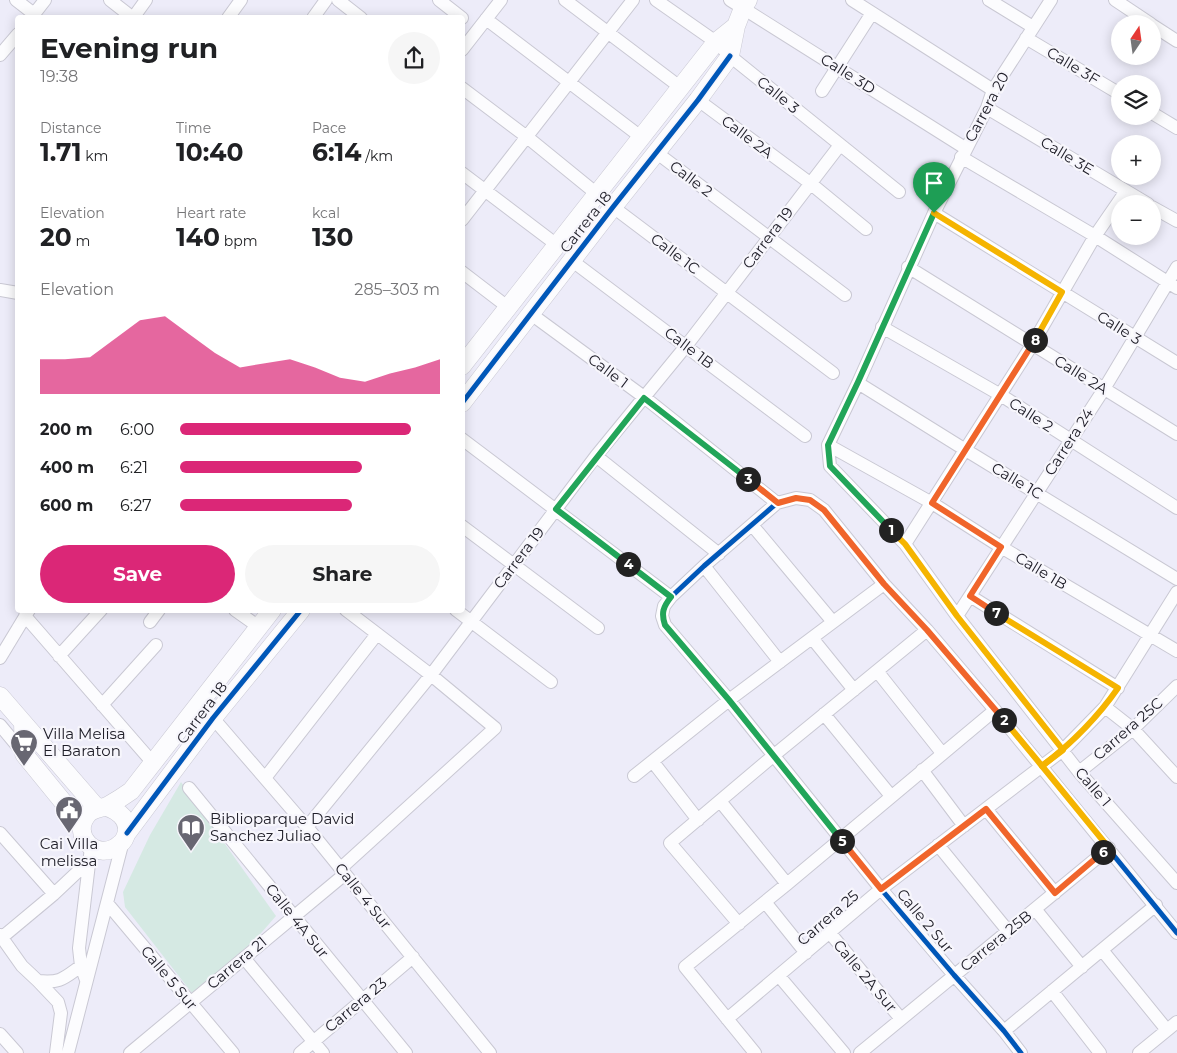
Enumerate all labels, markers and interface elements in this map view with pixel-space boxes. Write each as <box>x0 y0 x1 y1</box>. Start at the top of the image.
north arrow <box>1111 15 1161 65</box>
map controls <box>1111 15 1161 245</box>
text: Evening run <box>40 31 218 65</box>
button: share <box>388 32 440 84</box>
street label: Calle 3F <box>1043 42 1103 89</box>
street label: Calle 3D <box>817 49 879 98</box>
text: 19:38 <box>40 67 78 86</box>
street label: Carrera 20 <box>960 68 1013 145</box>
street label: Calle 3 <box>753 72 803 117</box>
button: layers <box>1111 75 1161 125</box>
street label: Calle 2A <box>718 111 777 162</box>
text: Distance <box>40 119 102 137</box>
text: Time <box>176 119 211 137</box>
text: Pace <box>312 119 346 137</box>
street label: Calle 3E <box>1037 132 1097 179</box>
button: + <box>1111 135 1161 185</box>
text: 1.71 <box>40 137 82 167</box>
text: 10:40 <box>176 137 244 167</box>
text: 6:14 <box>312 137 362 167</box>
text: km <box>82 147 108 165</box>
text: /km <box>362 147 393 165</box>
street label: Calle 2 <box>666 156 717 201</box>
pin <box>913 162 955 213</box>
icon: arrive <box>920 169 948 197</box>
street label: Carrera 18 <box>556 187 616 256</box>
button: − <box>1111 195 1161 245</box>
street label: Carrera 19 <box>738 203 797 273</box>
text: Elevation <box>40 204 105 222</box>
text: Heart rate <box>176 204 246 222</box>
text: kcal <box>312 204 340 222</box>
text: 20 <box>40 222 72 252</box>
text: 140 <box>176 222 220 252</box>
text: 130 <box>312 222 354 252</box>
street label: Calle 1C <box>647 229 704 278</box>
text: m <box>72 232 90 250</box>
text: bpm <box>220 232 258 250</box>
text: Elevation <box>40 280 114 299</box>
text: 285–303 m <box>354 280 440 299</box>
street label: Calle 3 <box>1093 307 1145 349</box>
street label: Calle 1B <box>661 323 718 372</box>
pin: 8 <box>1022 328 1048 352</box>
text: 8 <box>1031 331 1040 349</box>
street label: Calle 1 <box>584 349 632 392</box>
street label: Calle 2A <box>1051 351 1112 399</box>
street label: Calle 2 <box>1006 393 1057 436</box>
street label: Carrera 24 <box>1040 404 1097 479</box>
text: 200 m <box>40 420 92 439</box>
text: 6:00 <box>120 420 154 439</box>
text: 400 m <box>40 458 94 477</box>
text: 6:21 <box>120 458 148 477</box>
street label: Calle 1C <box>988 458 1047 503</box>
pin: 3 <box>736 466 760 492</box>
text: 3 <box>744 470 753 488</box>
text: 600 m <box>40 496 93 515</box>
text: 6:27 <box>120 496 152 515</box>
pin: 1 <box>878 518 904 542</box>
text: 1 <box>889 521 894 539</box>
street label: Carrera 19 <box>489 523 548 593</box>
button: Save <box>40 545 235 603</box>
button: Share <box>245 545 440 603</box>
street label: Calle 1B <box>1012 548 1071 593</box>
pin: 4 <box>616 552 640 576</box>
text: 4 <box>624 555 633 573</box>
pin: 7 <box>984 600 1008 626</box>
text: 7 <box>992 604 1001 622</box>
street label: Carrera 18 <box>172 678 231 748</box>
street label: Carrera 25C <box>1089 693 1167 764</box>
pin: 2 <box>992 708 1016 732</box>
text: 2 <box>1000 711 1009 729</box>
place label: Villa Melisa El Baraton <box>43 724 126 760</box>
supermarket icon: Villa Melisa El Baraton <box>9 728 39 767</box>
street label: Calle 1 <box>1071 763 1116 810</box>
public building icon: Cai Villa melissa <box>54 795 84 834</box>
place label: Biblioparque David Sanchez Juliao <box>210 809 354 845</box>
library icon: Biblioparque David Sanchez Juliao <box>176 813 206 852</box>
pin: 5 <box>830 828 854 854</box>
text: 5 <box>838 832 847 850</box>
place label: Cai Villa melissa <box>40 834 98 870</box>
pin: 6 <box>1090 840 1116 864</box>
text: 6 <box>1099 843 1108 861</box>
street label: Calle 4 Sur <box>331 859 396 933</box>
street label: Calle 4A Sur <box>262 880 333 962</box>
street label: Calle 2 Sur <box>893 885 958 957</box>
street label: Carrera 25 <box>793 886 862 950</box>
street label: Carrera 25B <box>956 906 1035 975</box>
street label: Carrera 21 <box>203 932 270 993</box>
street label: Calle 2A Sur <box>830 935 901 1016</box>
street label: Calle 5 Sur <box>137 942 202 1014</box>
street label: Carrera 23 <box>321 973 391 1036</box>

